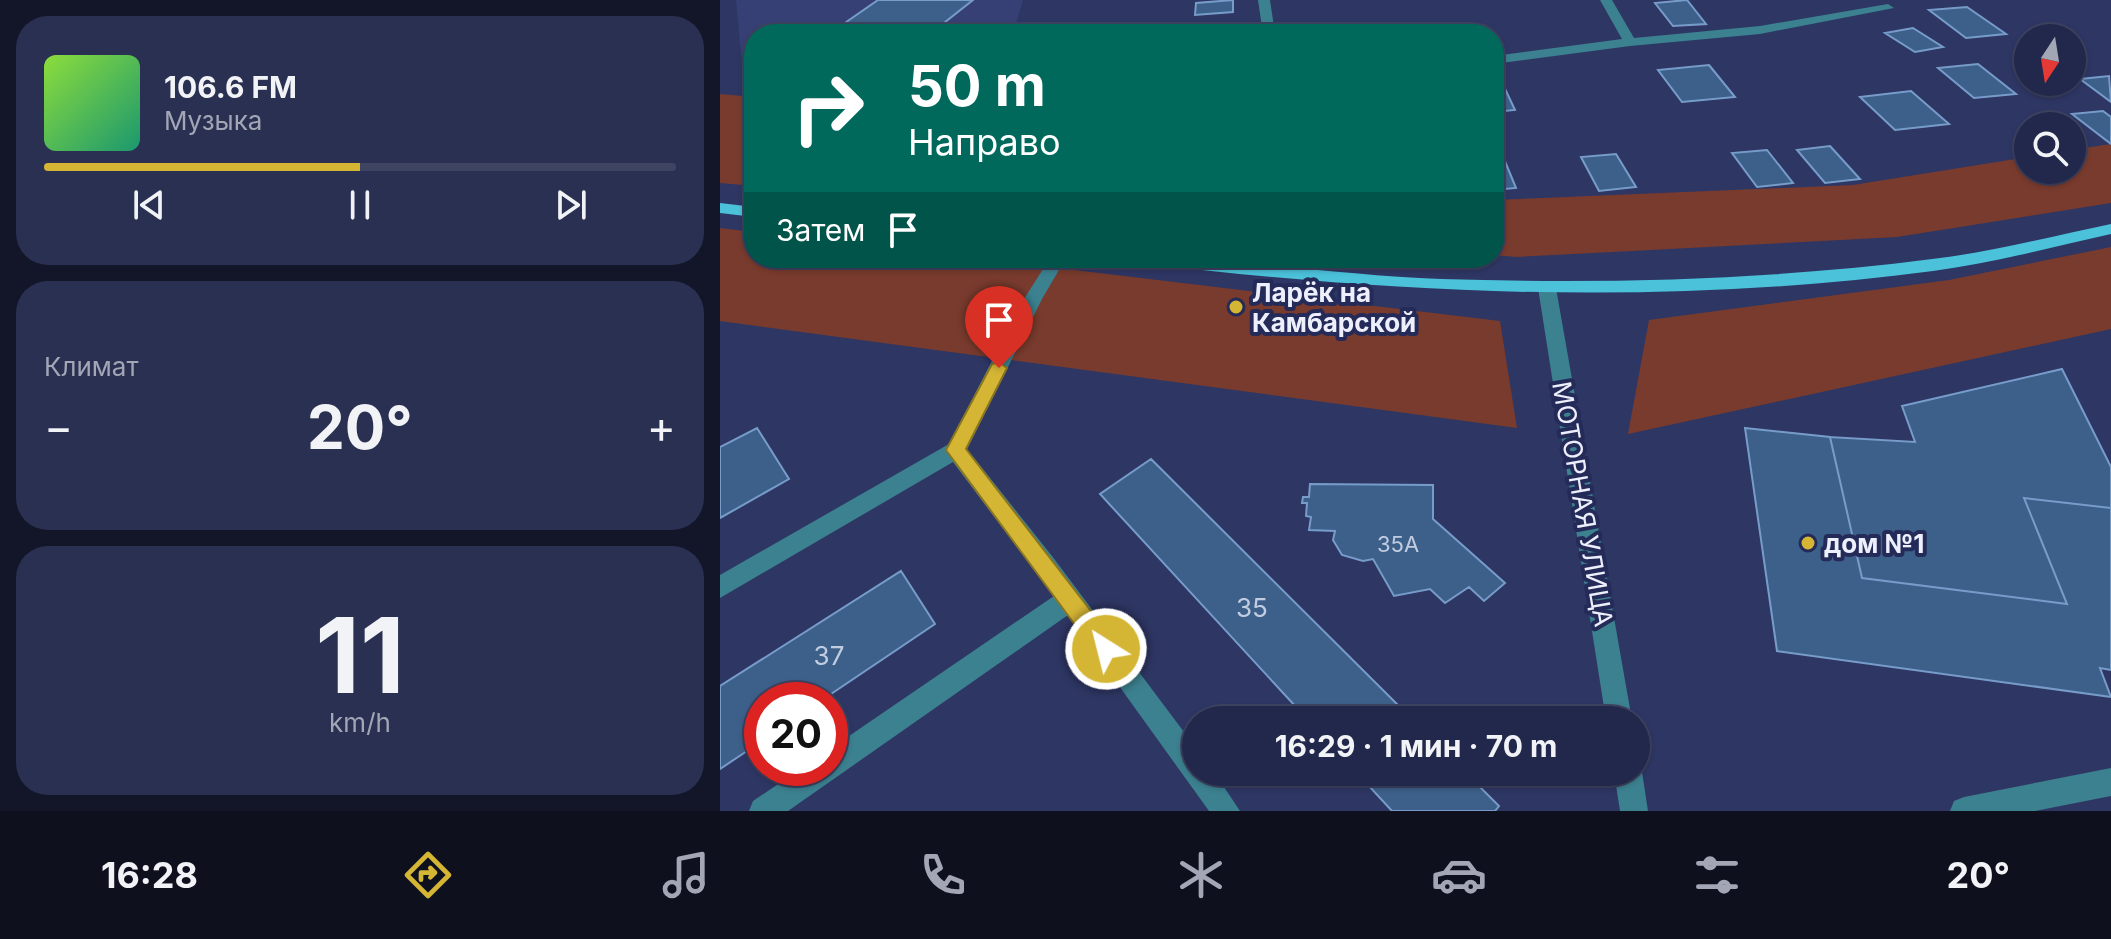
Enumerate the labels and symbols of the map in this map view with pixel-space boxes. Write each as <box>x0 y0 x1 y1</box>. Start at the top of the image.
north arrow <box>2014 24 2086 96</box>
place label: Ларёк на Камбарской <box>1252 277 1416 338</box>
pin <box>965 286 1033 368</box>
marker: Ларёк на Камбарской <box>1227 298 1245 316</box>
street label: МОТОРНАЯ УЛИЦА <box>1546 379 1620 629</box>
place label: дом №1 <box>1824 528 1924 559</box>
house number: 35А <box>1377 531 1419 557</box>
marker: дом №1 <box>1799 534 1817 552</box>
house number: 35 <box>1236 592 1268 623</box>
position arrow <box>1064 607 1148 691</box>
house number: 37 <box>814 640 844 671</box>
speed limit sign: 20 <box>744 682 848 786</box>

